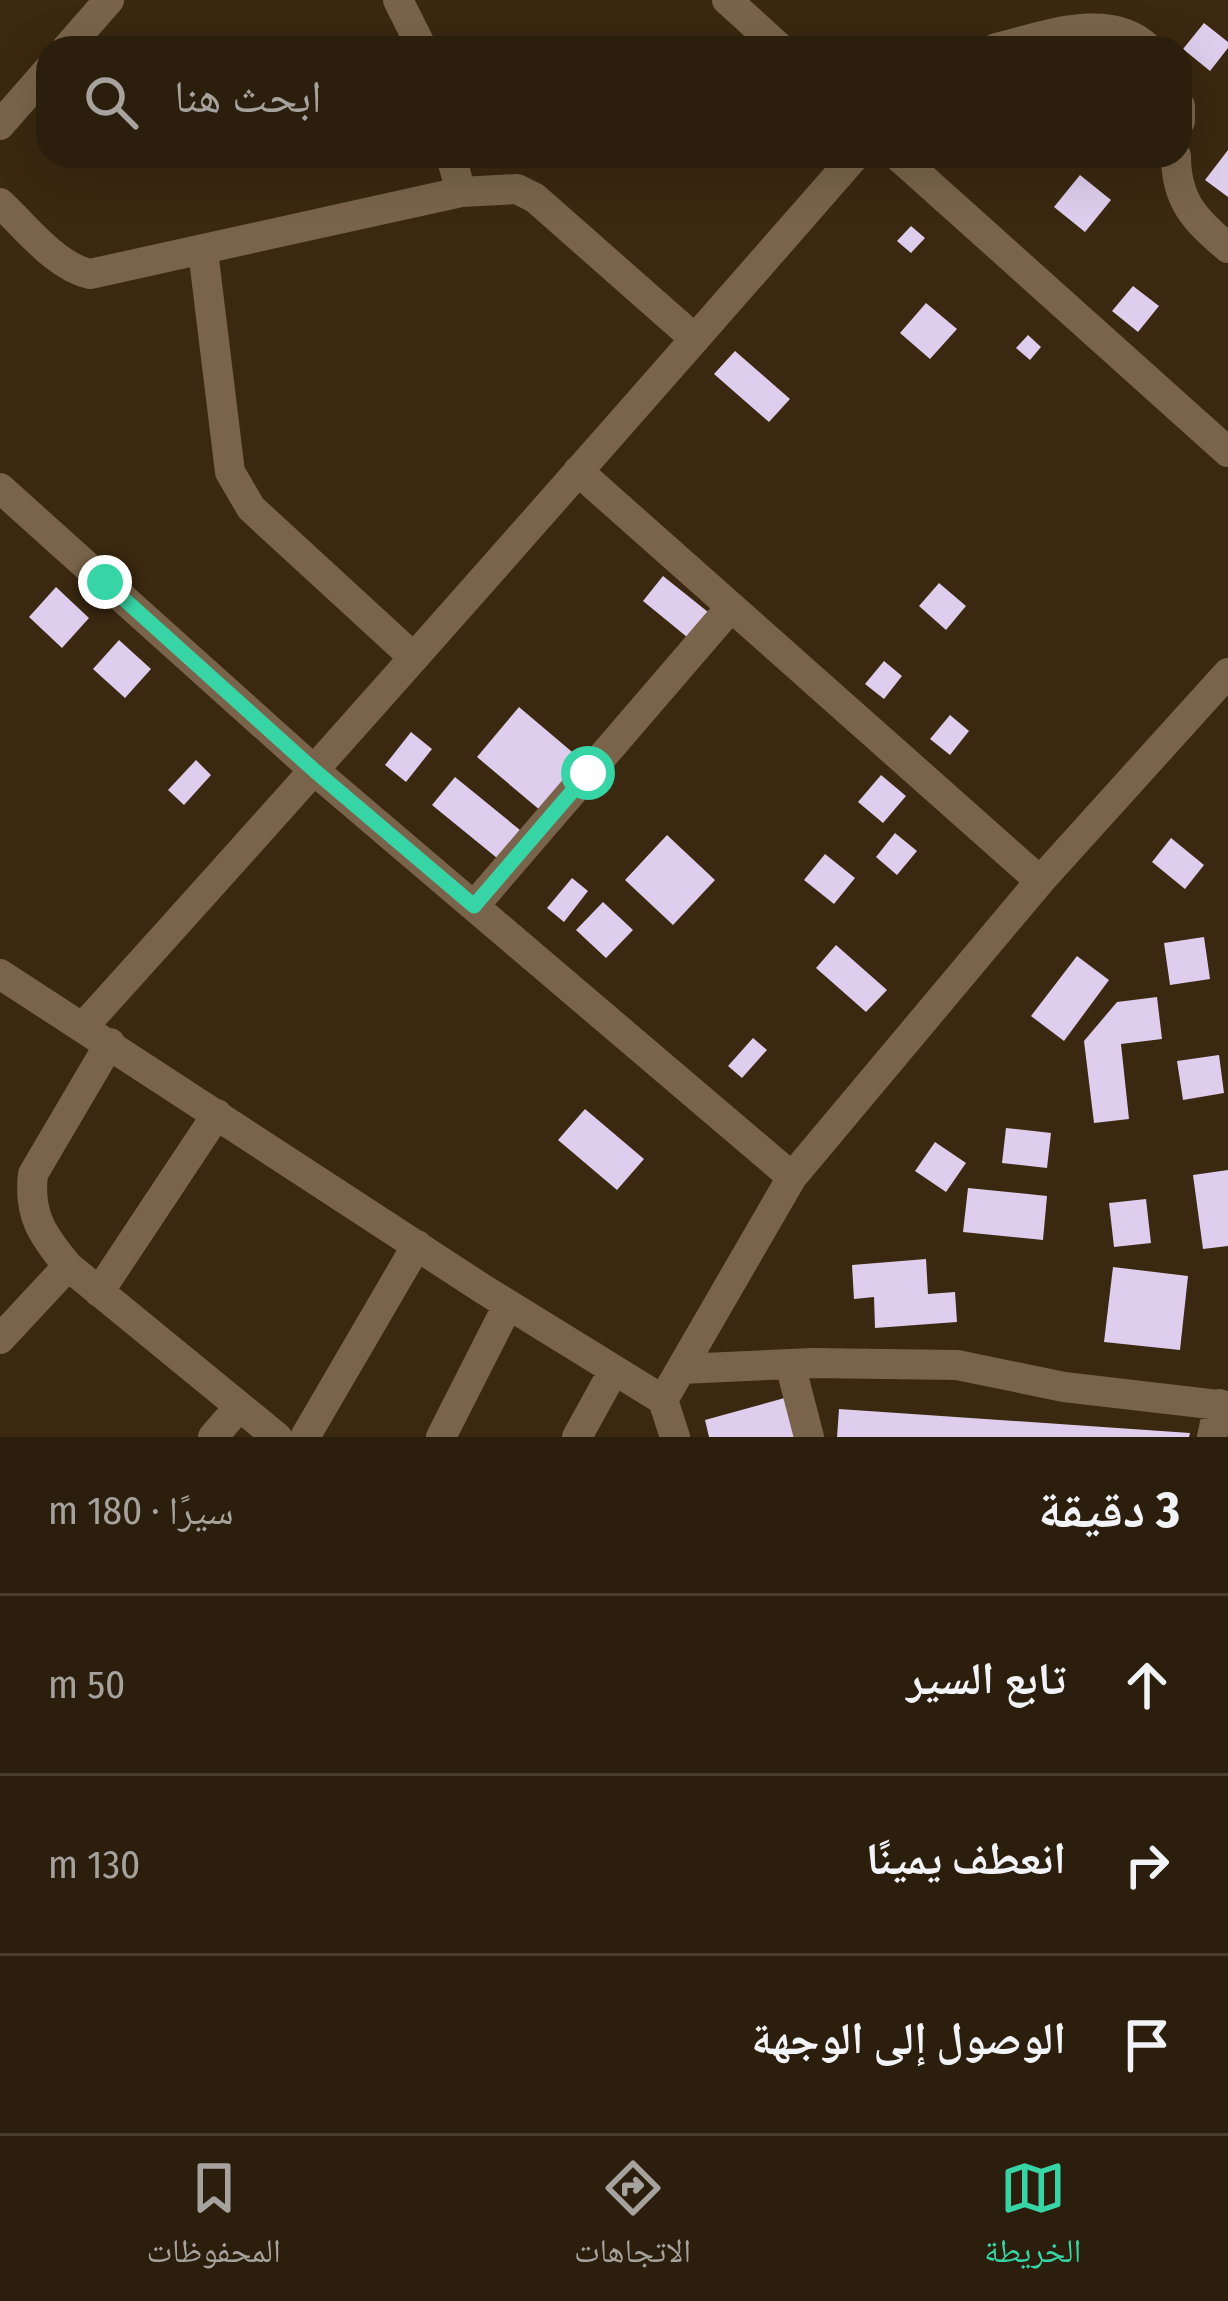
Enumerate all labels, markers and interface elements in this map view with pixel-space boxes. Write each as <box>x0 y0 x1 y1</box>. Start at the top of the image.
search box <box>36 36 1192 168</box>
icon: search <box>78 69 144 135</box>
text: ابحث هنا <box>174 70 322 124</box>
route end <box>78 555 132 609</box>
route start <box>561 746 615 800</box>
text: 3 دقيقة <box>1038 1479 1180 1541</box>
text: سيرًا · 180 m <box>48 1488 234 1534</box>
text: تابع السير <box>907 1652 1066 1706</box>
icon: ahead <box>1114 1652 1180 1718</box>
text: 50 m <box>48 1662 125 1708</box>
text: انعطف يمينًا <box>866 1832 1066 1886</box>
icon: right <box>1114 1832 1180 1898</box>
text: 130 m <box>48 1842 140 1888</box>
text: الوصول إلى الوجهة <box>751 2012 1066 2066</box>
icon: arrive <box>1114 2012 1180 2078</box>
tab: المحفوظات <box>147 2155 281 2283</box>
tab: الاتجاهات <box>574 2155 691 2283</box>
tab: الخريطة <box>984 2155 1081 2283</box>

